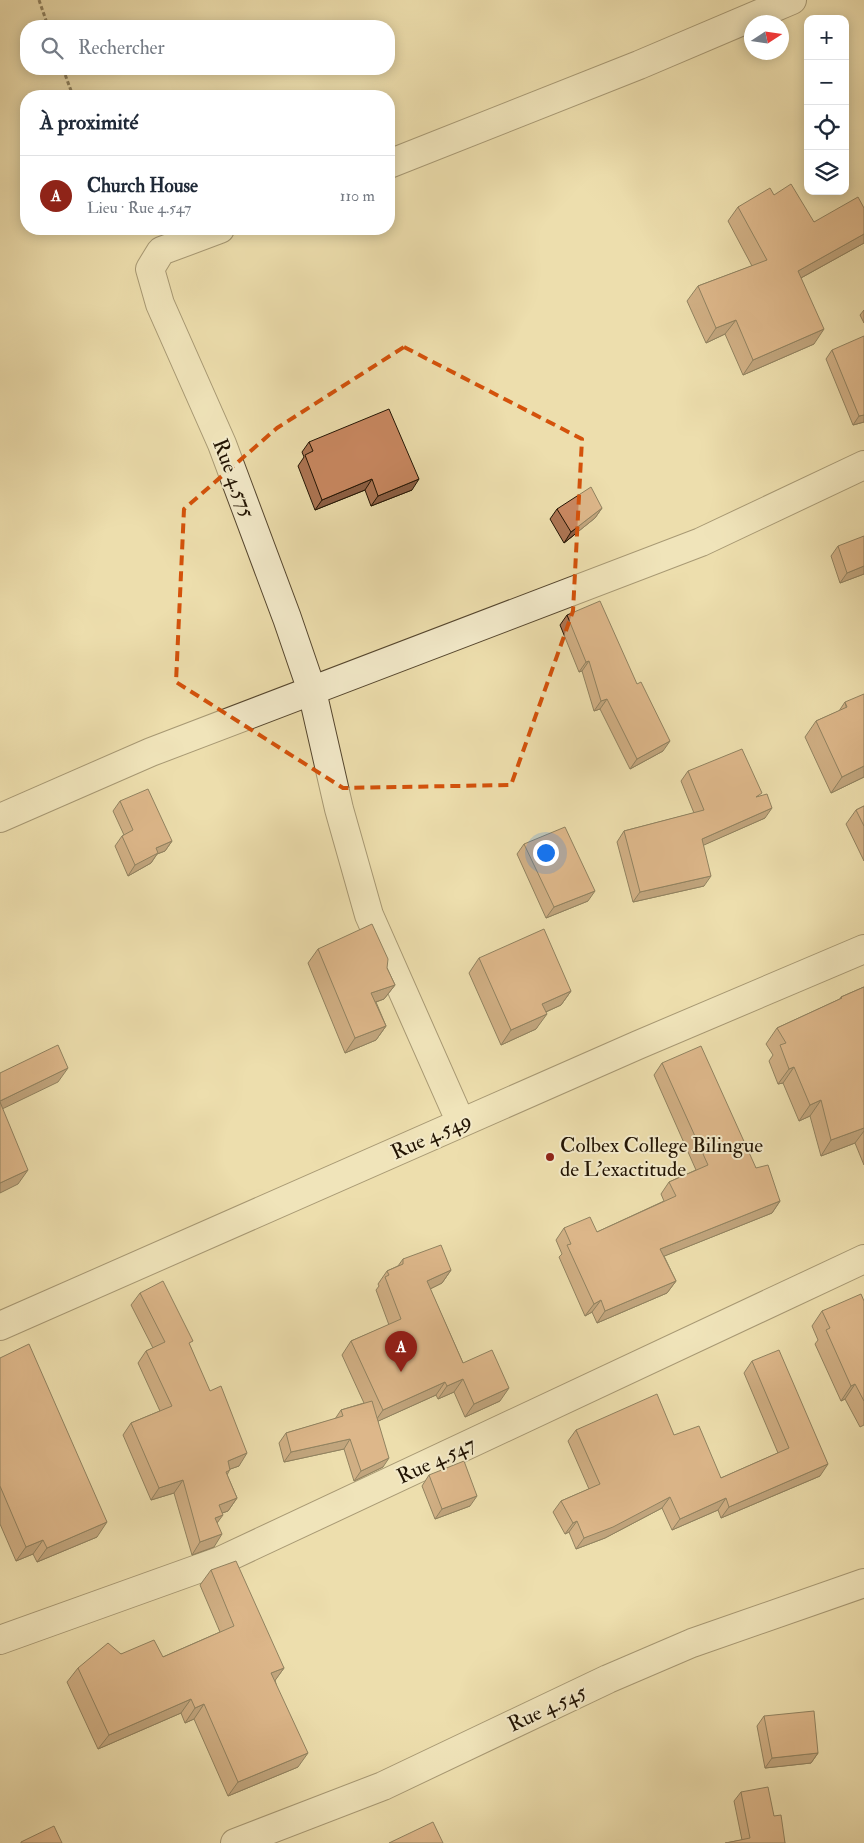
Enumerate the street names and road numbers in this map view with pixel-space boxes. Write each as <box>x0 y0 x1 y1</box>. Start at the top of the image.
street label: Rue 4.575 <box>206 435 261 522</box>
street label: Rue 4.549 <box>387 1107 476 1166</box>
street label: Rue 4.547 <box>393 1430 480 1490</box>
street label: Rue 4.545 <box>504 1678 592 1738</box>

